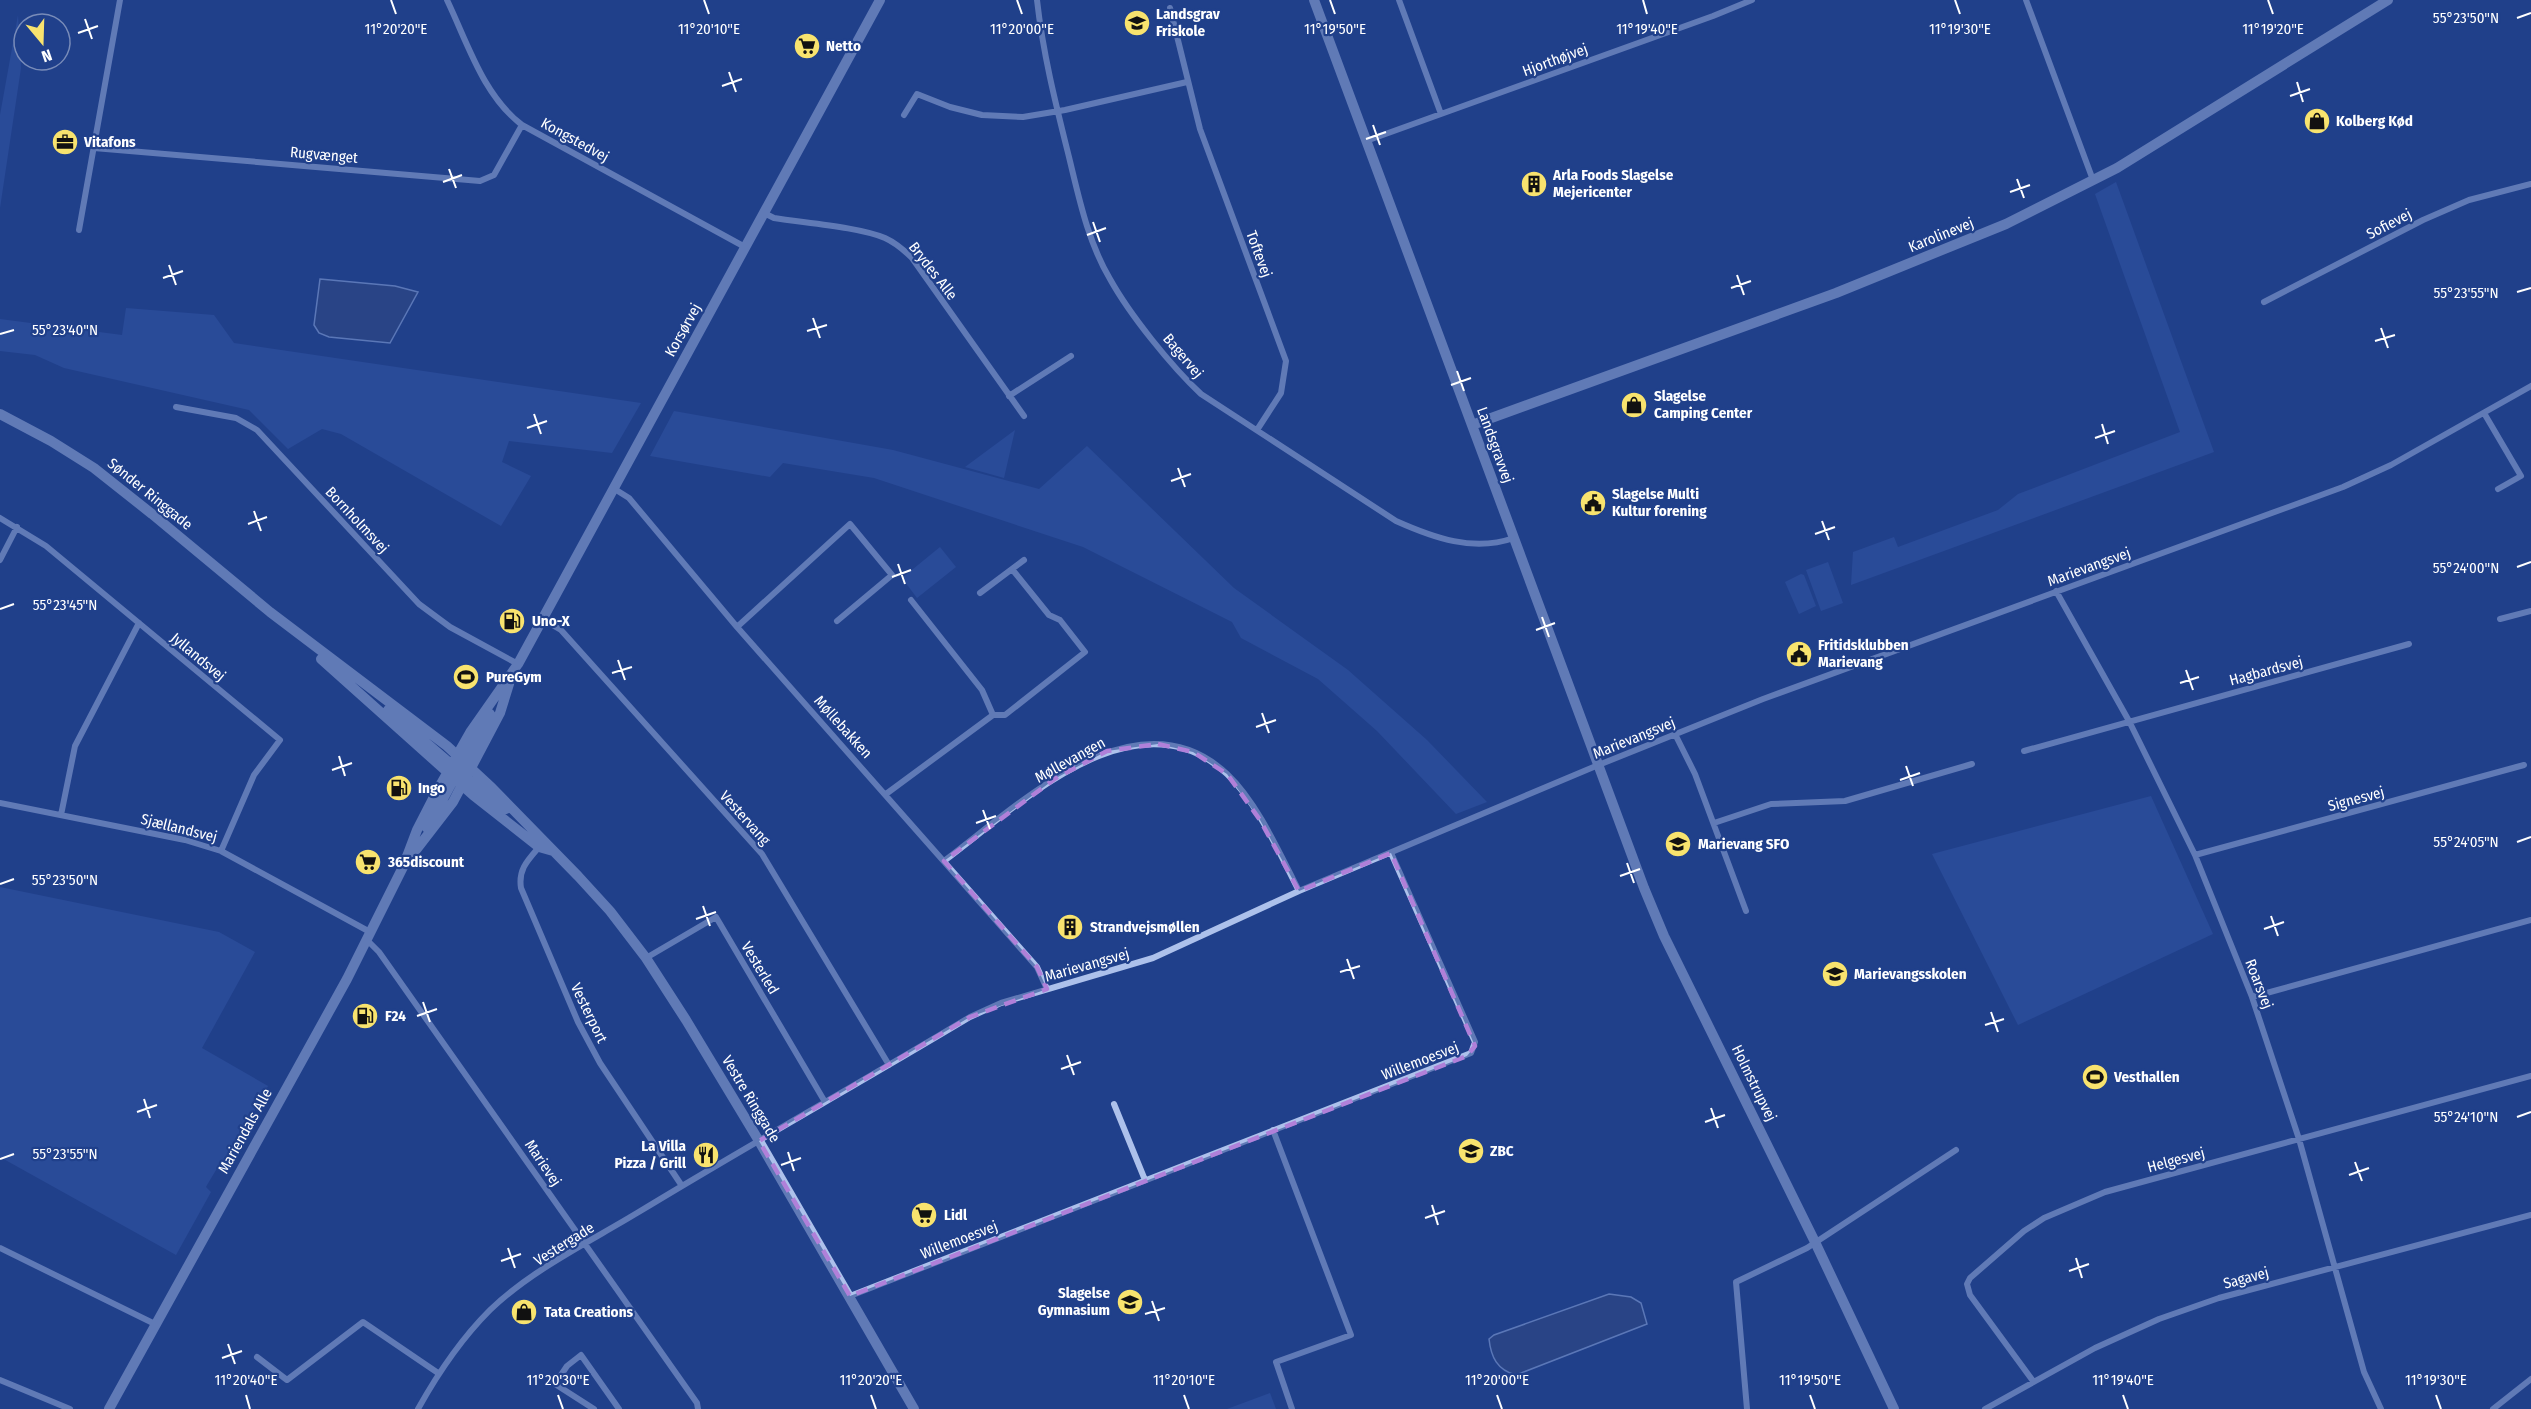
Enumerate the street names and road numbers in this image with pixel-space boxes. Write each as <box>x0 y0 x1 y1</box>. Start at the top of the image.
street label: Hjorthøjvej <box>1520 40 1590 80</box>
street label: Kongstedvej <box>538 114 612 166</box>
street label: Rugvænget <box>289 143 359 167</box>
street label: Sofievej <box>2363 205 2415 243</box>
street label: Karolinevej <box>1906 214 1976 256</box>
street label: Toftevej <box>1242 228 1276 280</box>
street label: Brydes Alle <box>905 238 961 304</box>
street label: Korsørvej <box>661 300 705 360</box>
street label: Bagervej <box>1159 330 1207 382</box>
street label: Landsgravvej <box>1473 404 1517 486</box>
street label: Sønder Ringgade <box>104 454 196 534</box>
street label: Bornholmsvej <box>322 483 392 557</box>
street label: Marievangsvej <box>2045 544 2133 590</box>
street label: Jyllandsvej <box>167 629 229 685</box>
street label: Hagbardsvej <box>2227 653 2305 689</box>
street label: Møllebakken <box>810 692 876 762</box>
street label: Marievangsvej <box>1590 713 1678 763</box>
street label: Møllevangen <box>1032 733 1108 787</box>
street label: Signesvej <box>2326 783 2386 815</box>
street label: Vestervang <box>716 787 774 849</box>
street label: Sjællandsvej <box>139 810 219 846</box>
street label: Vesterled <box>737 939 783 997</box>
street label: Marievangsvej <box>1043 944 1131 986</box>
street label: Roarsvej <box>2241 956 2277 1012</box>
street label: Vesterport <box>567 980 611 1046</box>
street label: Willemoesvej <box>1379 1038 1461 1084</box>
street label: Holmstrupvej <box>1728 1042 1780 1124</box>
street label: Vestre Ringgade <box>718 1052 784 1146</box>
street label: Mariendals Alle <box>214 1085 276 1177</box>
street label: Marievej <box>521 1136 565 1190</box>
street label: Helgesvej <box>2145 1144 2207 1176</box>
street label: Willemoesvej <box>918 1217 1000 1263</box>
street label: Vestergade <box>530 1218 598 1270</box>
street label: Sagavej <box>2221 1263 2271 1293</box>

